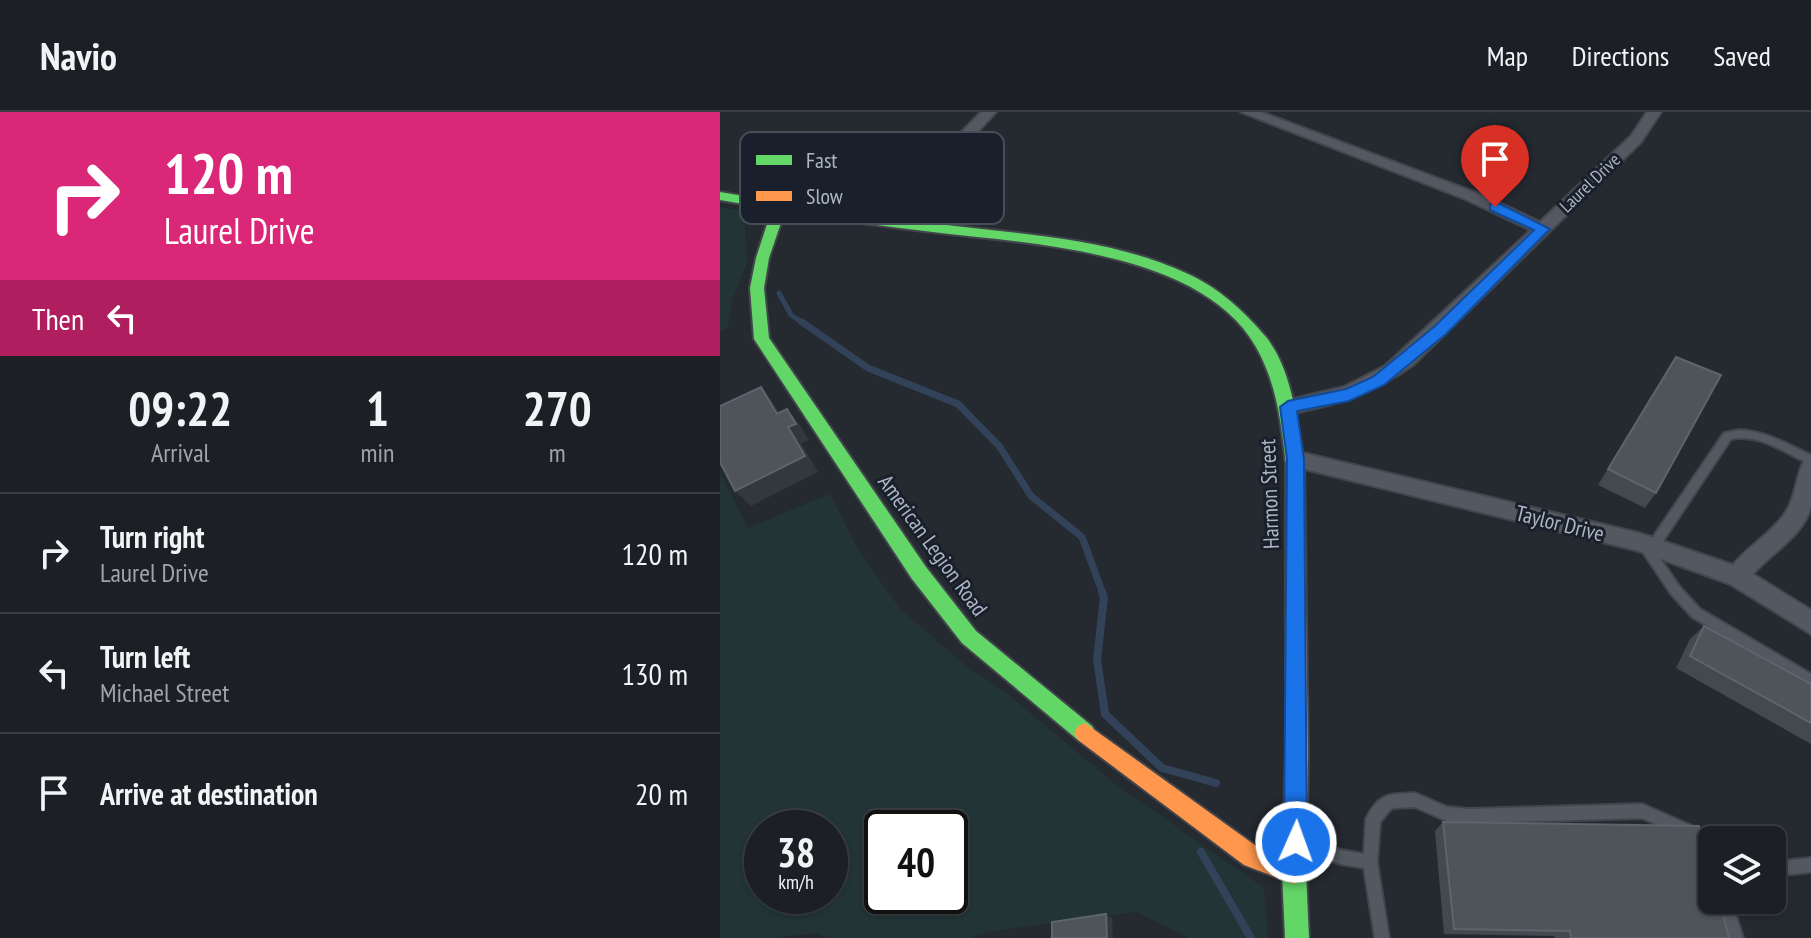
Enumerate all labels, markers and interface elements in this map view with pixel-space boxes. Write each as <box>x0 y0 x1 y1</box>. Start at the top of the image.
text: Navio <box>40 31 117 80</box>
text: Map <box>1487 37 1528 74</box>
text: Directions <box>1572 37 1669 74</box>
text: Saved <box>1713 37 1771 74</box>
pin <box>1461 125 1529 207</box>
legend <box>740 132 1004 224</box>
text: 120 m <box>164 137 293 209</box>
icon: arrive <box>1473 137 1517 181</box>
icon: right <box>32 144 136 248</box>
text: Fast <box>806 146 837 174</box>
street label: Laurel Drive <box>1555 148 1625 217</box>
text: Slow <box>806 182 843 210</box>
text: Laurel Drive <box>164 207 315 254</box>
icon: left <box>100 296 144 340</box>
text: Then <box>32 299 84 338</box>
text: 09:22 <box>128 377 232 439</box>
text: 1 <box>366 377 389 439</box>
text: 270 <box>523 377 592 439</box>
text: Arrival <box>151 436 210 469</box>
text: min <box>360 436 394 469</box>
text: m <box>549 436 566 469</box>
street label: Harmon Street <box>1253 438 1285 550</box>
street label: American Legion Road <box>872 469 994 621</box>
street label: Taylor Drive <box>1513 498 1607 548</box>
text: Turn right <box>100 517 204 556</box>
icon: right <box>32 531 76 575</box>
text: 120 m <box>622 534 688 573</box>
text: Laurel Drive <box>100 556 209 589</box>
text: Turn left <box>100 637 190 676</box>
icon: left <box>32 651 76 695</box>
text: 130 m <box>622 654 688 693</box>
text: Michael Street <box>100 676 229 709</box>
icon: arrive <box>32 771 76 815</box>
text: Arrive at destination <box>100 774 318 813</box>
text: 20 m <box>635 774 688 813</box>
position arrow <box>1254 800 1338 884</box>
speed limit sign: 40 <box>864 810 968 914</box>
text: 38 <box>777 826 815 878</box>
map controls <box>1698 826 1786 914</box>
button: layers <box>1698 826 1786 914</box>
text: km/h <box>778 869 814 895</box>

